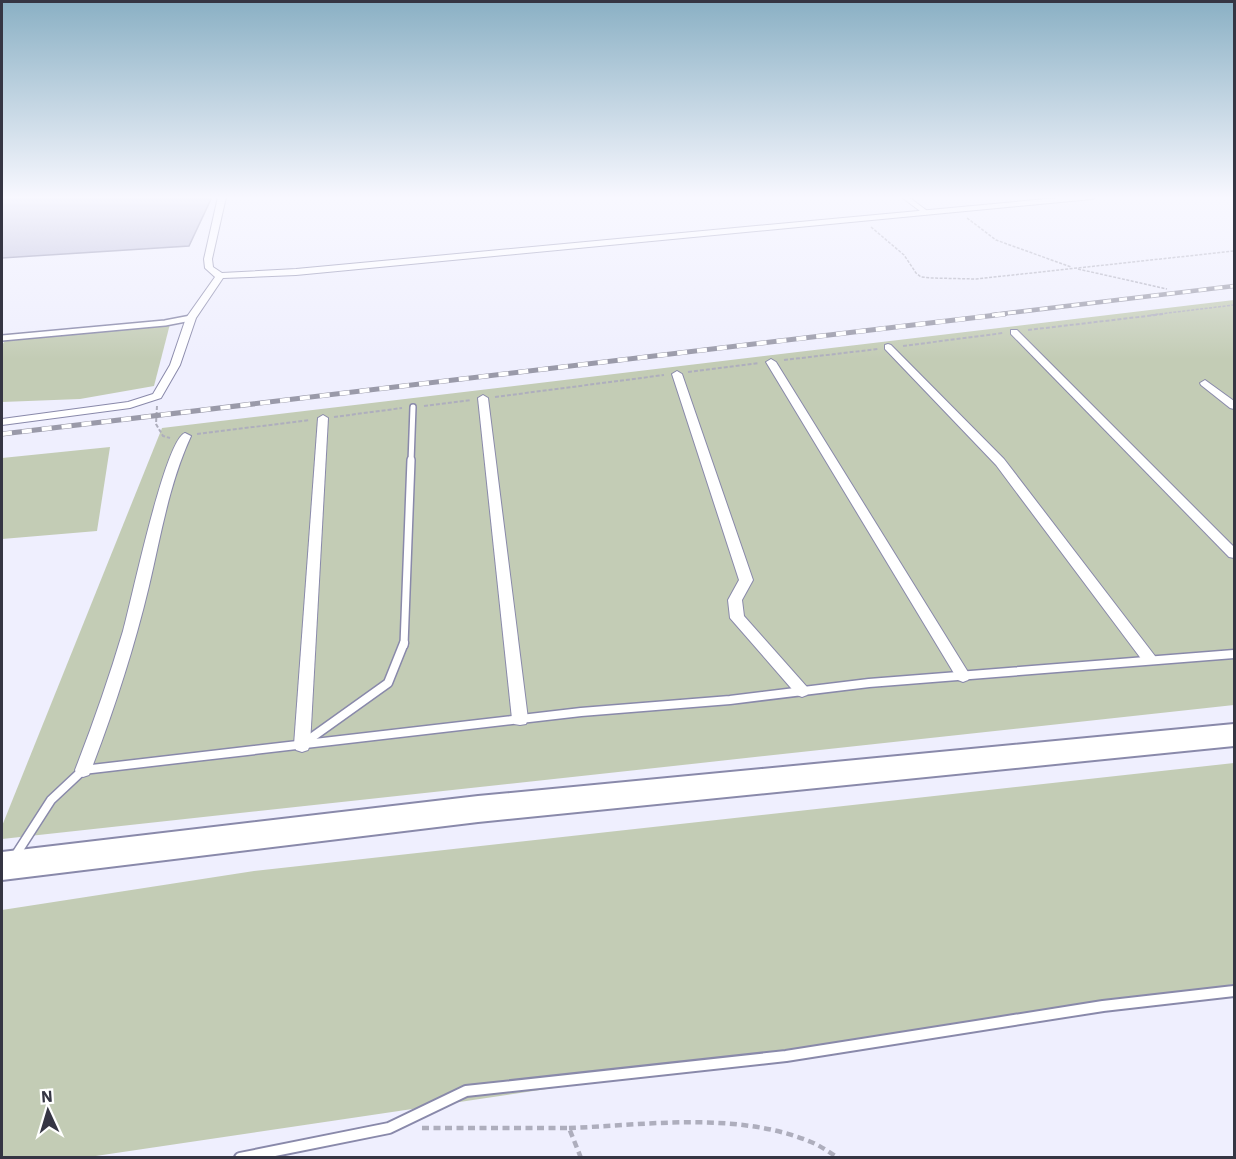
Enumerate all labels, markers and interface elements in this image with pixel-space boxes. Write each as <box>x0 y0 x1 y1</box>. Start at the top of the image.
north arrow <box>18 1081 78 1141</box>
text: N <box>40 1086 53 1106</box>

